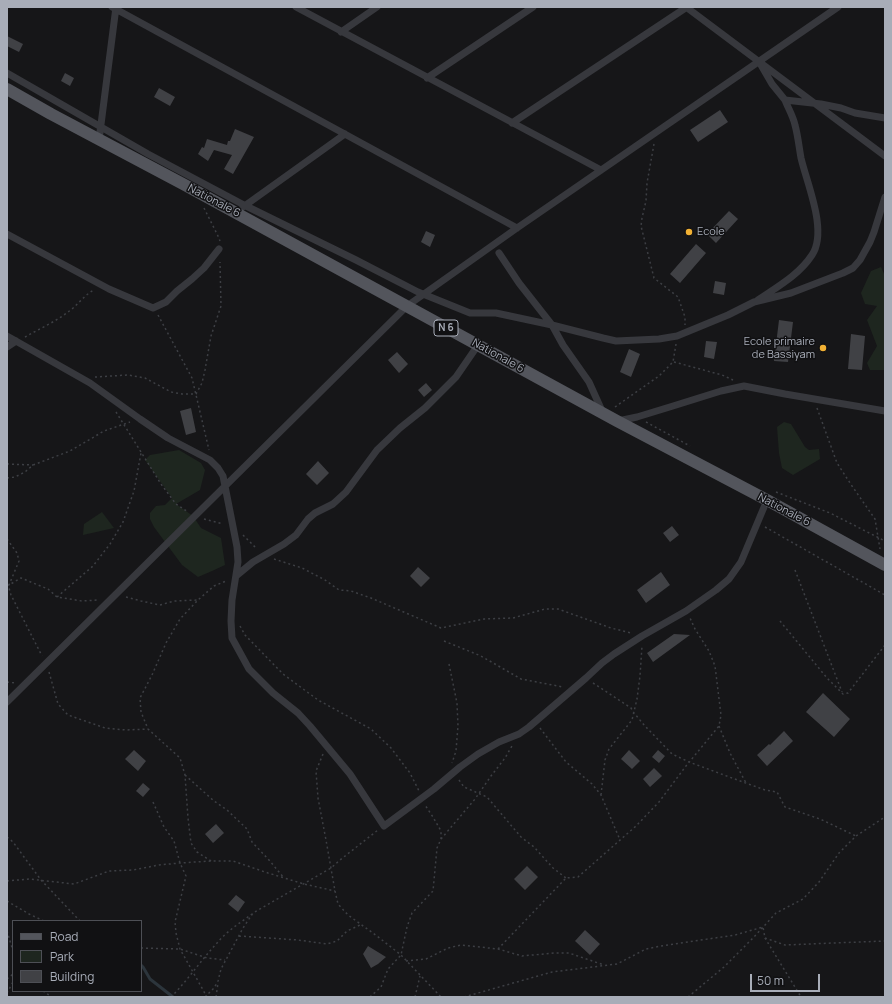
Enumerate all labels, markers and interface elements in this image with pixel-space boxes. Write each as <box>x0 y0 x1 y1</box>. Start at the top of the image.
street label: Nationale 6 <box>185 182 243 220</box>
place label: Ecole <box>697 225 725 239</box>
marker: Ecole <box>684 227 694 237</box>
road number: N 6 <box>434 320 458 336</box>
place label: Ecole primaire de Bassiyam <box>744 335 815 361</box>
street label: Nationale 6 <box>470 336 526 376</box>
marker: Ecole primaire de Bassiyam <box>818 343 828 353</box>
street label: Nationale 6 <box>755 491 813 529</box>
legend <box>12 920 142 992</box>
text: Road <box>50 928 78 945</box>
text: Park <box>50 948 74 965</box>
scale bar <box>752 966 822 992</box>
text: Building <box>50 968 94 985</box>
text: 50 m <box>757 972 784 989</box>

